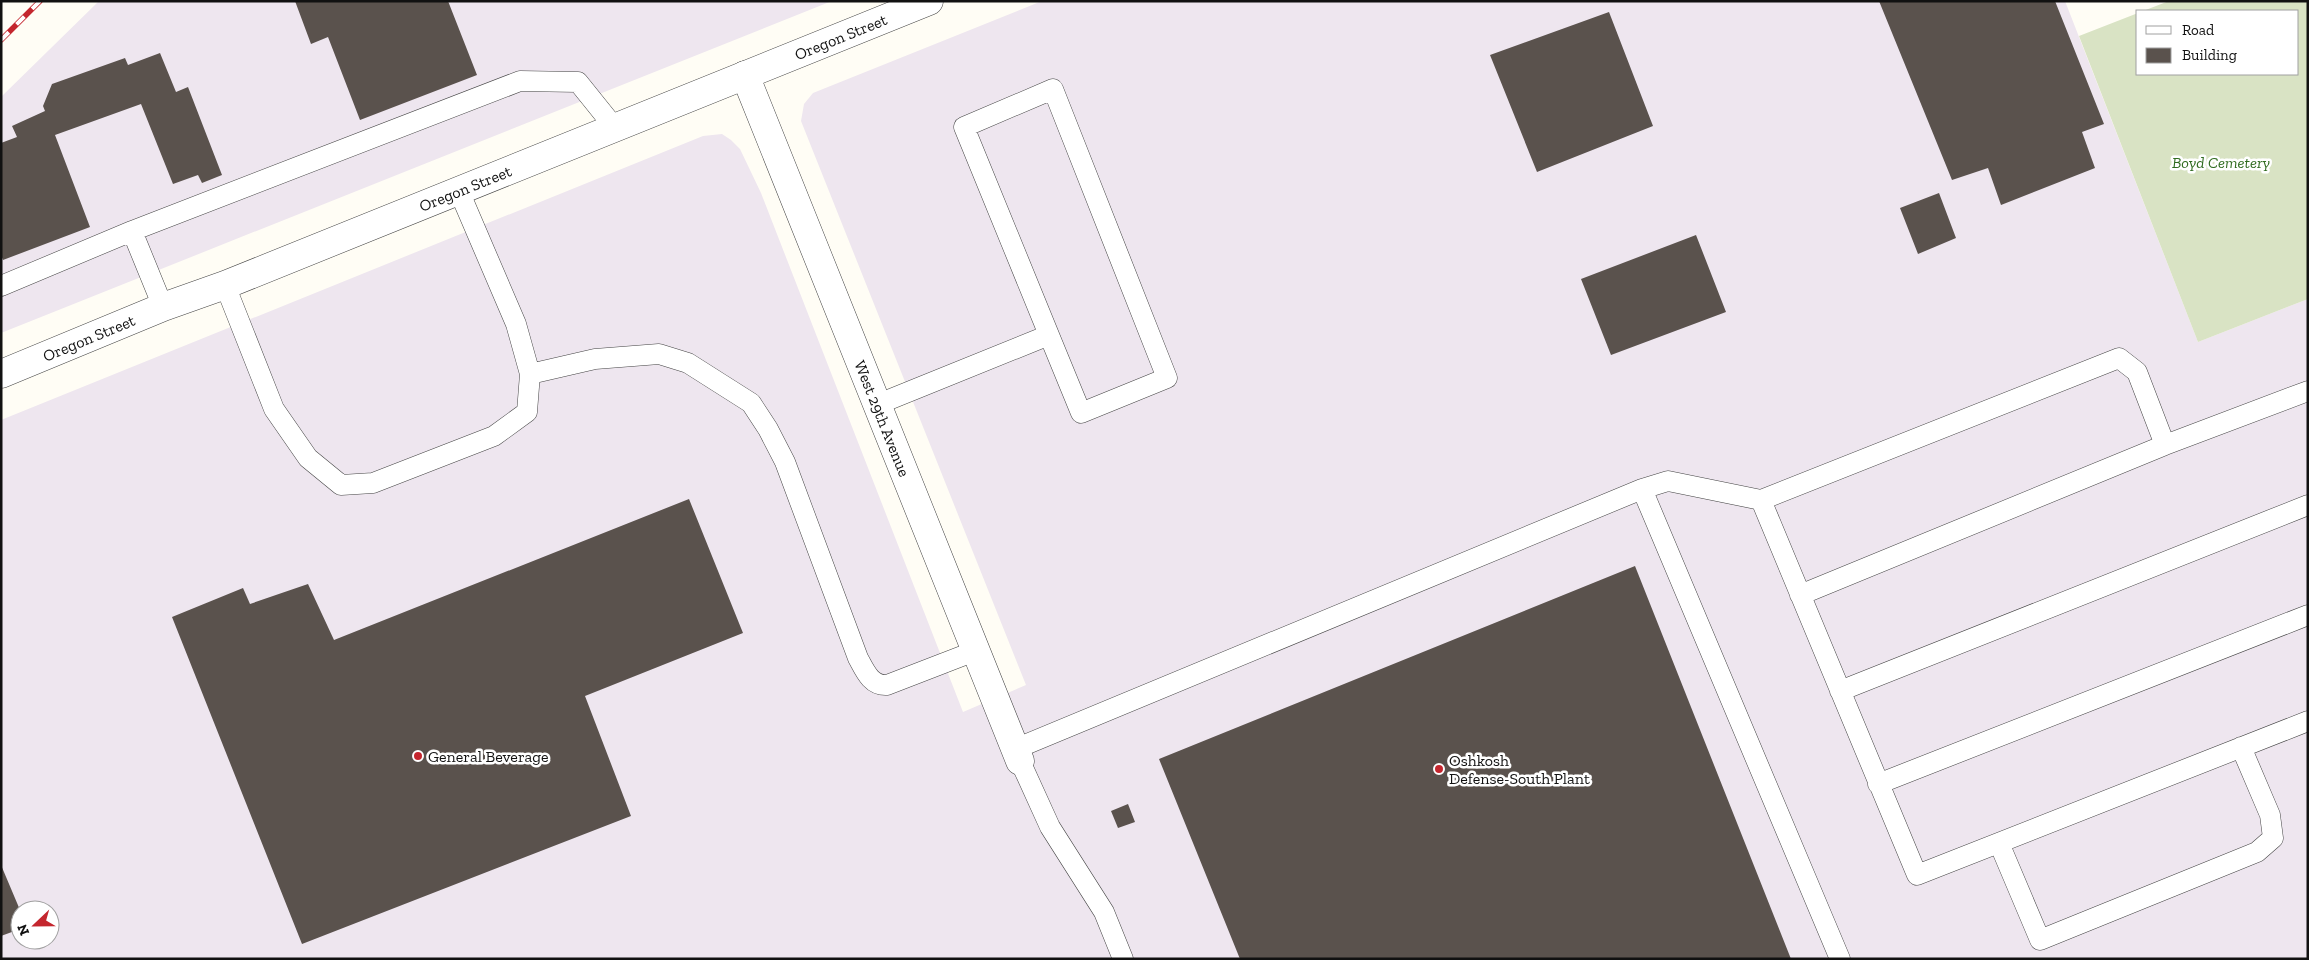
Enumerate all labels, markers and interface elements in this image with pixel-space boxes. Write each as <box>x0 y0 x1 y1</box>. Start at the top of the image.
street label: Oregon Street <box>792 10 890 64</box>
legend <box>2136 10 2299 75</box>
text: Road <box>2182 21 2215 39</box>
text: Building <box>2182 46 2237 64</box>
park label: Boyd Cemetery <box>2172 153 2271 172</box>
street label: Oregon Street <box>416 161 514 216</box>
street label: Oregon Street <box>40 311 138 366</box>
street label: West 29th Avenue <box>850 358 914 480</box>
place label: General Beverage <box>428 747 549 766</box>
marker: General Beverage <box>412 750 424 762</box>
place label: Oshkosh Defense-South Plant <box>1449 751 1590 788</box>
marker: Oshkosh Defense-South Plant <box>1433 763 1445 775</box>
north arrow <box>10 900 60 950</box>
text: N <box>13 921 33 938</box>

